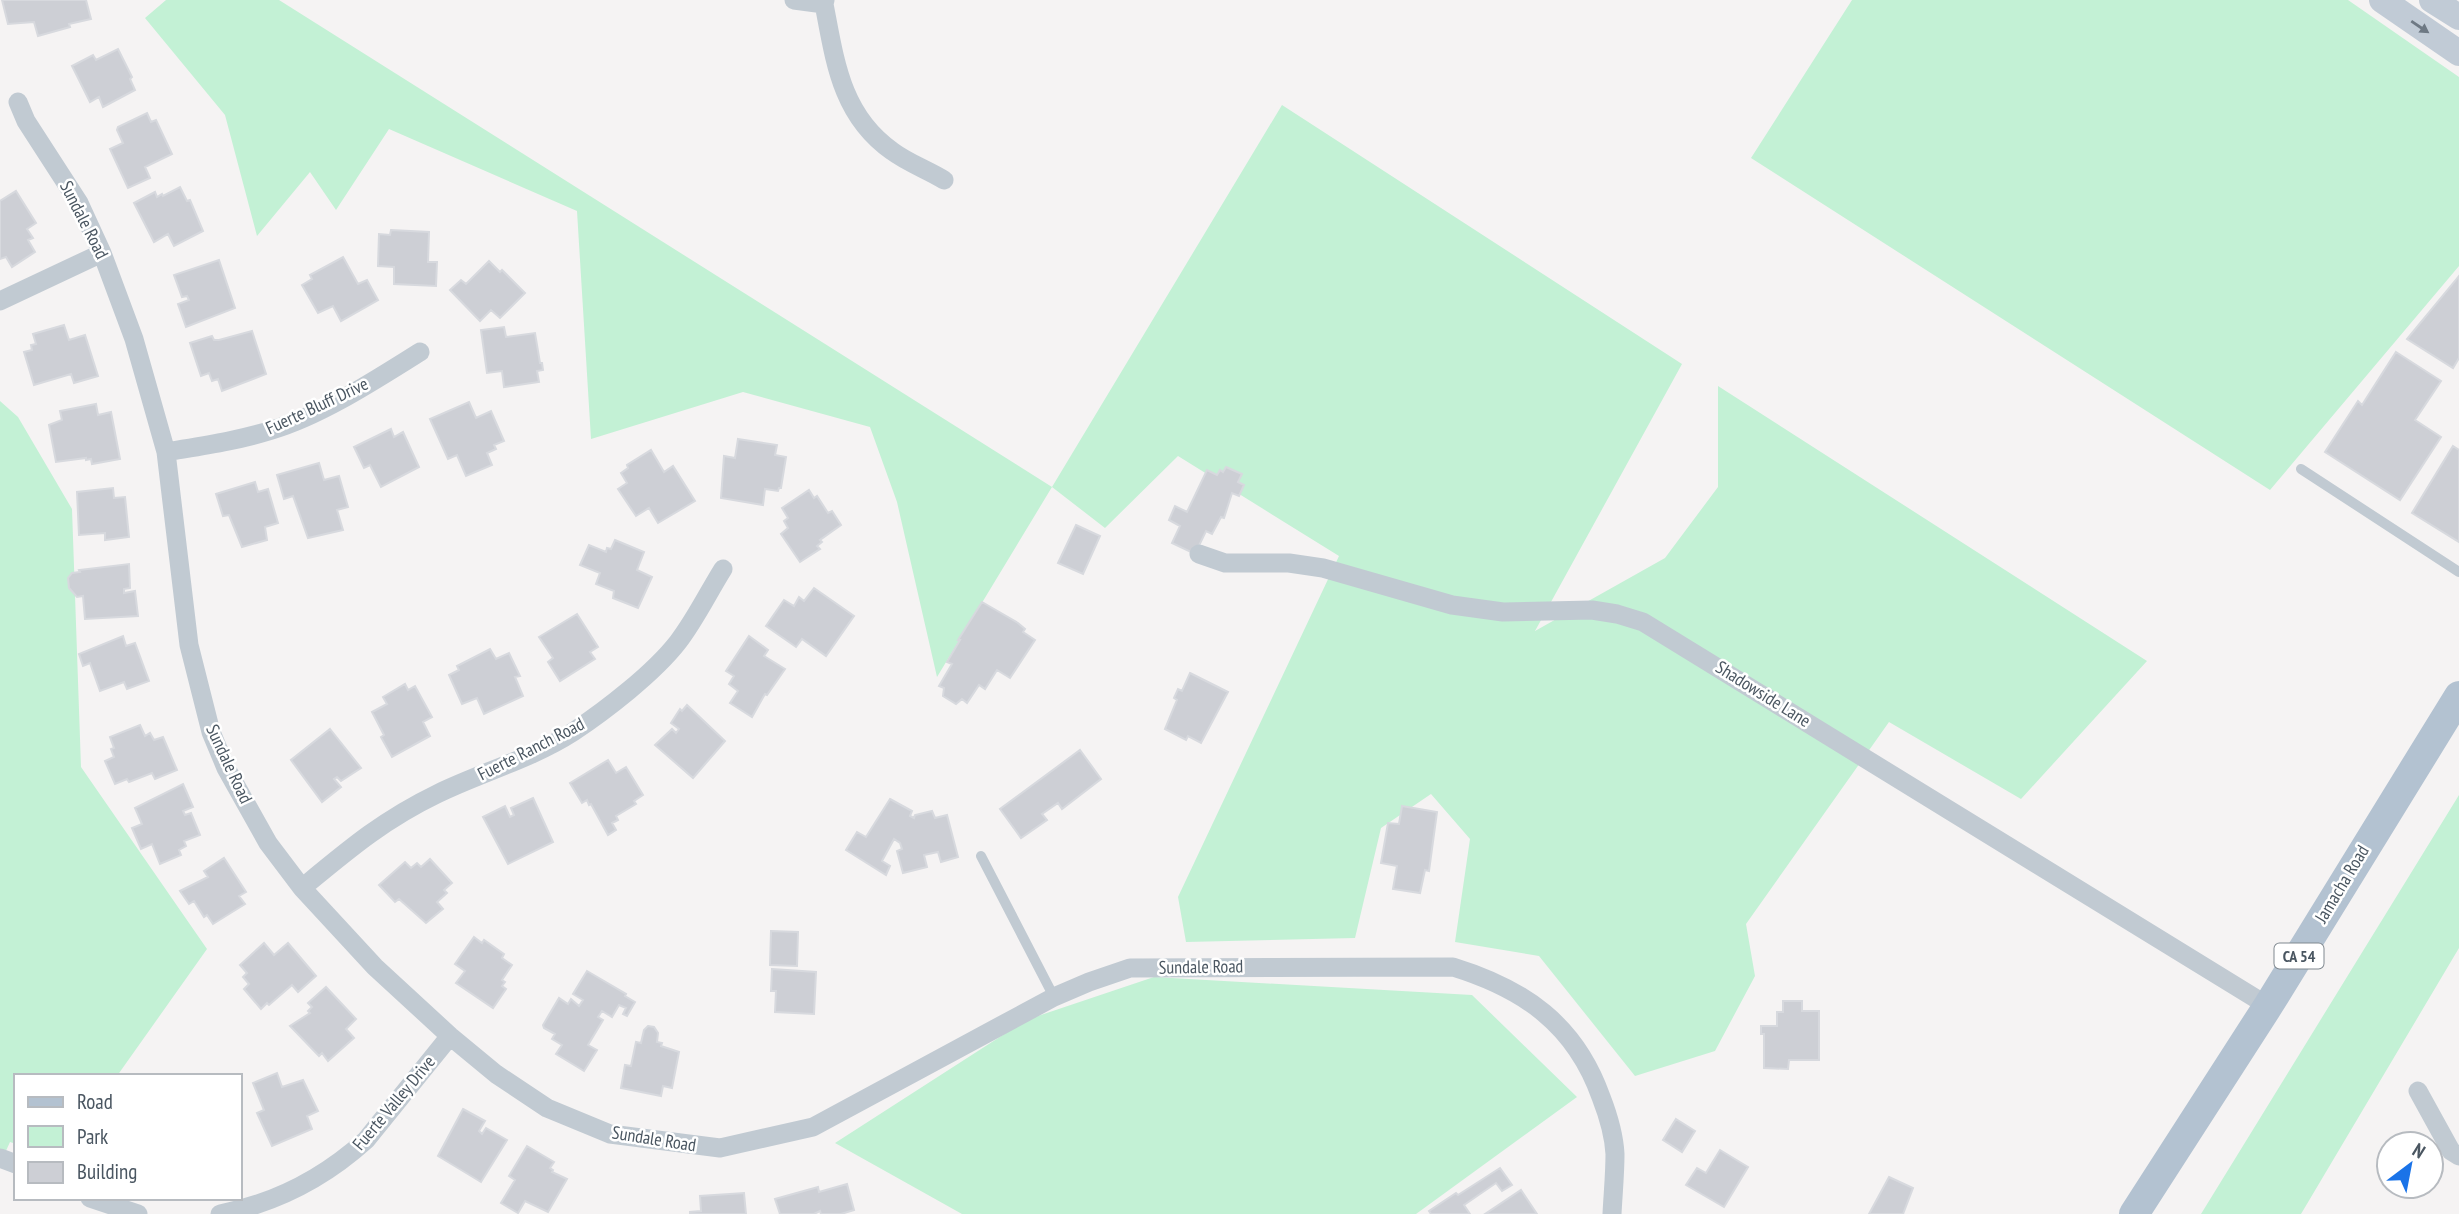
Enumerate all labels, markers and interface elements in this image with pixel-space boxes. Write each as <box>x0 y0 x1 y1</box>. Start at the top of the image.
one-way arrow <box>2411 20 2429 34</box>
street label: Sundale Road <box>55 177 114 263</box>
street label: Fuerte Bluff Drive <box>262 372 372 439</box>
street label: Shadowside Lane <box>1712 655 1815 732</box>
street label: Fuerte Ranch Road <box>474 712 588 785</box>
street label: Sundale Road <box>201 721 258 807</box>
street label: Jamacha Road <box>2309 841 2374 928</box>
road number: CA 54 <box>2274 944 2324 968</box>
street label: Sundale Road <box>1159 954 1243 979</box>
street label: Fuerte Valley Drive <box>347 1051 440 1155</box>
legend <box>14 1074 242 1200</box>
text: Road <box>77 1088 113 1115</box>
street label: Sundale Road <box>611 1121 698 1156</box>
text: Park <box>77 1123 108 1150</box>
north arrow <box>2375 1130 2445 1200</box>
text: N <box>2408 1138 2430 1163</box>
text: Building <box>77 1158 137 1185</box>

